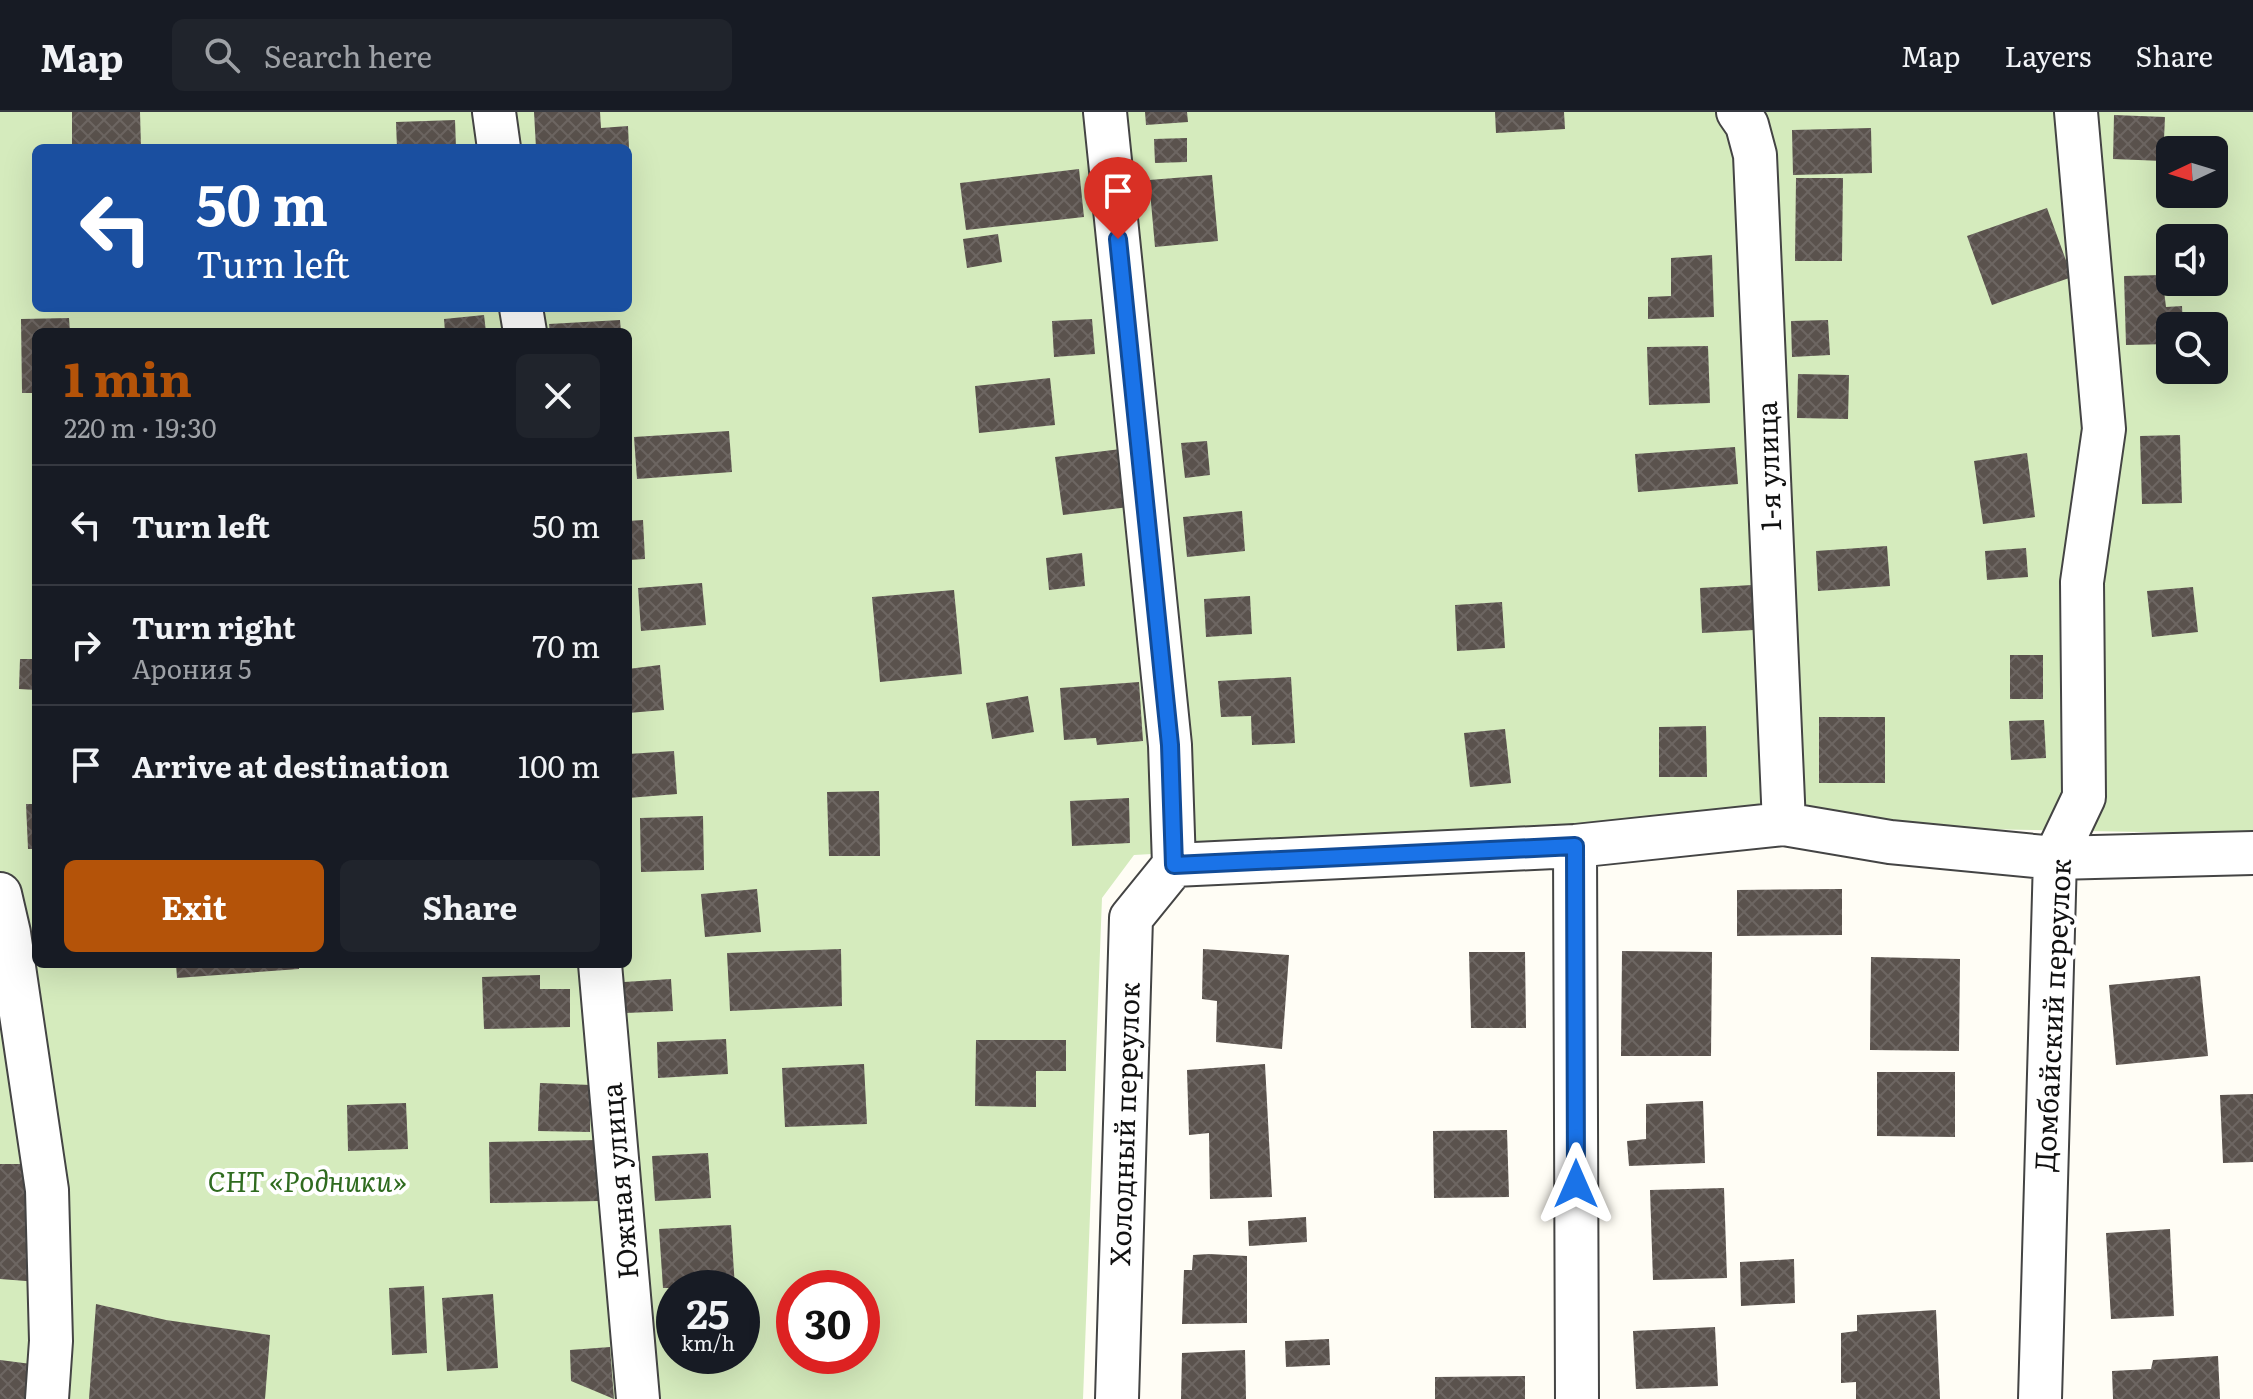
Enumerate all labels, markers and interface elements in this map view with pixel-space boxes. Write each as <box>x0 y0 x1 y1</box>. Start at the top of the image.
search box <box>172 19 732 91</box>
text: Map <box>40 27 124 84</box>
icon: search <box>200 33 244 77</box>
text: Search here <box>264 33 432 77</box>
text: Map <box>1901 34 1960 76</box>
text: Layers <box>2004 34 2091 76</box>
text: Share <box>2135 34 2213 76</box>
north arrow <box>2156 136 2228 208</box>
map controls <box>2156 136 2228 384</box>
pin <box>1084 157 1152 239</box>
text: 50 m <box>196 160 328 243</box>
icon: arrive <box>1096 169 1140 213</box>
icon: left <box>64 176 168 280</box>
button: sound <box>2156 224 2228 296</box>
text: Turn left <box>196 236 350 289</box>
button: search <box>2156 312 2228 384</box>
text: 1 min <box>64 341 192 412</box>
button: close <box>516 354 600 438</box>
street label: 1-я улица <box>1744 401 1790 532</box>
text: 220 m · 19:30 <box>64 407 217 446</box>
icon: left <box>64 503 108 547</box>
text: Turn left <box>132 503 270 547</box>
text: 50 m <box>532 503 600 547</box>
text: Turn right <box>132 604 296 648</box>
icon: right <box>64 623 108 667</box>
text: 70 m <box>532 623 600 667</box>
text: Арония 5 <box>132 648 251 687</box>
icon: arrive <box>64 743 108 787</box>
text: Arrive at destination <box>132 743 449 787</box>
text: 100 m <box>518 743 600 787</box>
street label: Домбайский переулок <box>2022 857 2080 1172</box>
button: Exit <box>64 860 324 952</box>
button: Share <box>340 860 600 952</box>
street label: Холодный переулок <box>1097 981 1149 1266</box>
street label: Южная улица <box>589 1081 648 1281</box>
position arrow <box>1534 1142 1618 1226</box>
park label: СНТ «Родники» <box>208 1159 406 1201</box>
speed limit sign: 30 <box>776 1270 880 1374</box>
text: 25 <box>686 1282 730 1341</box>
text: km/h <box>681 1327 735 1357</box>

